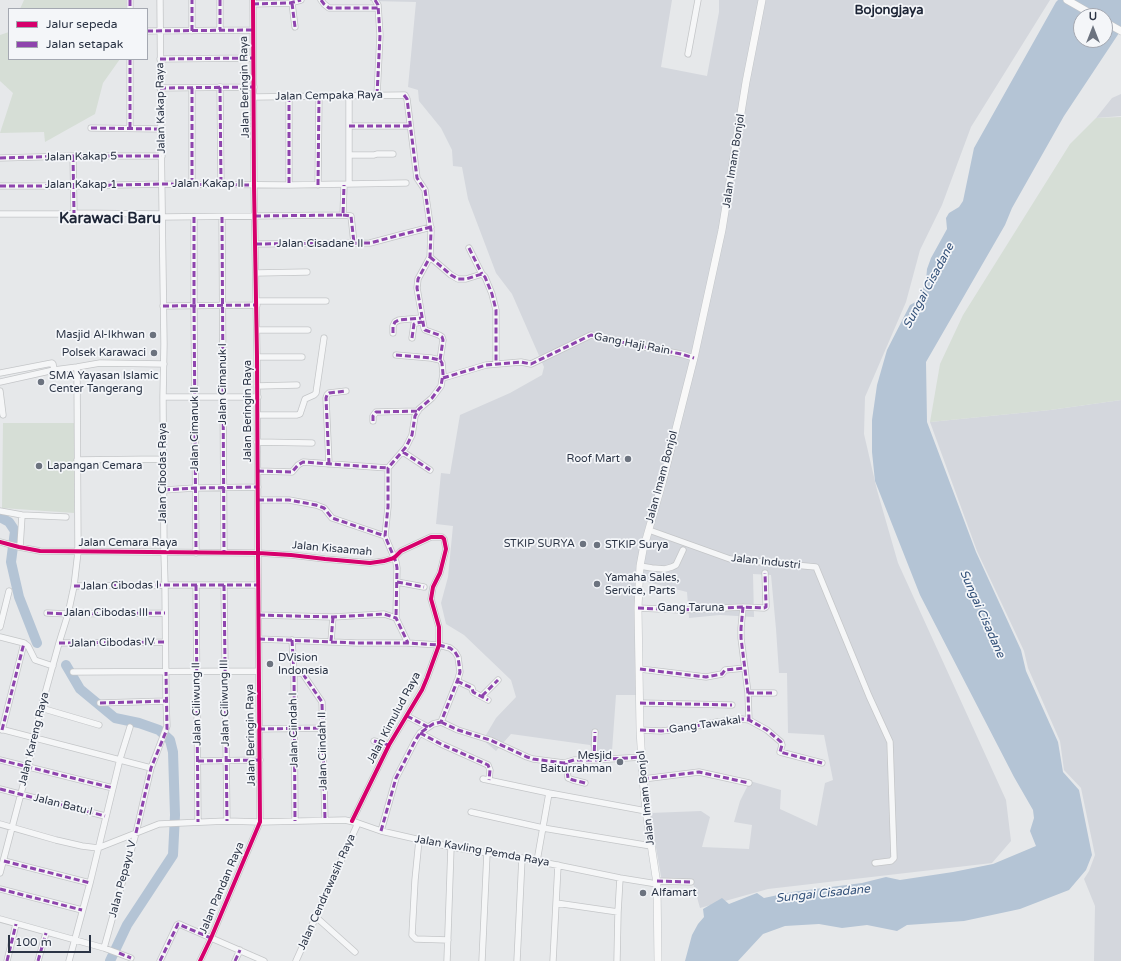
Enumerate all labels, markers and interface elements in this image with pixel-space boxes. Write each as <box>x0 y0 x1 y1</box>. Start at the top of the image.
district label: Bojongjaya <box>855 3 923 19</box>
legend <box>8 8 148 60</box>
north arrow <box>1073 8 1113 48</box>
text: U <box>1089 10 1097 23</box>
text: Jalur sepeda <box>46 17 118 31</box>
street label: Jalan Beringin Raya <box>238 36 252 138</box>
text: Jalan setapak <box>46 37 123 51</box>
street label: Jalan Kakap Raya <box>154 62 168 154</box>
street label: Jalan Cempaka Raya <box>275 88 383 104</box>
street label: Jalan Imam Bonjol <box>720 113 748 209</box>
street label: Jalan Kakap 5 <box>45 150 117 164</box>
street label: Jalan Kakap II <box>172 177 244 191</box>
street label: Jalan Kakap 1 <box>45 178 117 192</box>
district label: Karawaci Baru <box>59 210 161 228</box>
street label: Jalan Cisadane II <box>277 237 363 251</box>
water label: Sungai Cisadane <box>900 241 958 331</box>
place label: Masjid Al-Ikhwan <box>56 328 145 342</box>
marker: Masjid Al-Ikhwan <box>148 330 158 340</box>
street label: Gang Haji Rain <box>593 330 671 358</box>
street label: Jalan Cimanuk I <box>216 343 230 425</box>
place label: Polsek Karawaci <box>62 346 146 360</box>
marker: Polsek Karawaci <box>149 348 159 358</box>
street label: Jalan Beringin Raya <box>241 360 255 462</box>
place label: SMA Yayasan Islamic Center Tangerang <box>49 369 159 395</box>
marker: SMA Yayasan Islamic Center Tangerang <box>36 377 46 387</box>
street label: Jalan Cimanuk II <box>188 387 202 471</box>
street label: Jalan Cibodas Raya <box>156 422 170 524</box>
street label: Jalan Imam Bonjol <box>643 429 681 525</box>
place label: Roof Mart <box>567 452 620 466</box>
marker: Roof Mart <box>623 454 633 464</box>
place label: Lapangan Cemara <box>47 459 142 473</box>
marker: Lapangan Cemara <box>34 461 44 471</box>
street label: Jalan Cemara Raya <box>79 536 177 550</box>
place label: STKIP SURYA <box>504 537 575 551</box>
place label: STKIP Surya <box>605 538 668 552</box>
street label: Jalan Kisaamah <box>291 539 373 559</box>
marker: STKIP SURYA <box>578 539 588 549</box>
marker: STKIP Surya <box>592 540 602 550</box>
street label: Jalan Industri <box>731 552 801 572</box>
water label: Sungai Cisadane <box>956 568 1008 660</box>
place label: Yamaha Sales, Service, Parts <box>605 571 679 597</box>
street label: Jalan Cibodas I <box>81 579 159 593</box>
marker: Yamaha Sales, Service, Parts <box>592 579 602 589</box>
street label: Gang Taruna <box>658 601 724 615</box>
street label: Jalan Cibodas III <box>64 606 148 620</box>
street label: Jalan Cibodas IV <box>69 636 155 650</box>
place label: DVision Indonesia <box>278 651 328 677</box>
street label: Jalan Ciliwung III <box>218 659 232 747</box>
marker: DVision Indonesia <box>265 659 275 669</box>
street label: Jalan Ciliwung II <box>190 662 204 746</box>
street label: Jalan Kimulud Raya <box>364 670 424 766</box>
street label: Jalan Beringin Raya <box>244 684 258 786</box>
street label: Jalan Kareng Raya <box>16 691 52 787</box>
street label: Jalan Ciindah I <box>287 692 301 768</box>
street label: Jalan Ciindah II <box>316 712 330 790</box>
street label: Gang Tawakal <box>668 713 742 737</box>
place label: Mesjid Baiturrahman <box>540 749 612 775</box>
street label: Jalan Imam Bonjol <box>634 750 658 846</box>
marker: Mesjid Baiturrahman <box>615 757 625 767</box>
street label: Jalan Batu I <box>32 791 94 819</box>
street label: Jalan Cendrawasih Raya <box>295 832 359 952</box>
street label: Jalan Kavling Pemda Raya <box>414 833 550 869</box>
street label: Jalan Pepayu V <box>106 839 140 919</box>
street label: Jalan Pandan Raya <box>197 840 247 936</box>
water label: Sungai Cisadane <box>775 882 871 906</box>
place label: Alfamart <box>651 886 697 900</box>
marker: Alfamart <box>638 888 648 898</box>
scale bar <box>10 927 93 953</box>
text: 100 m <box>15 935 52 949</box>

